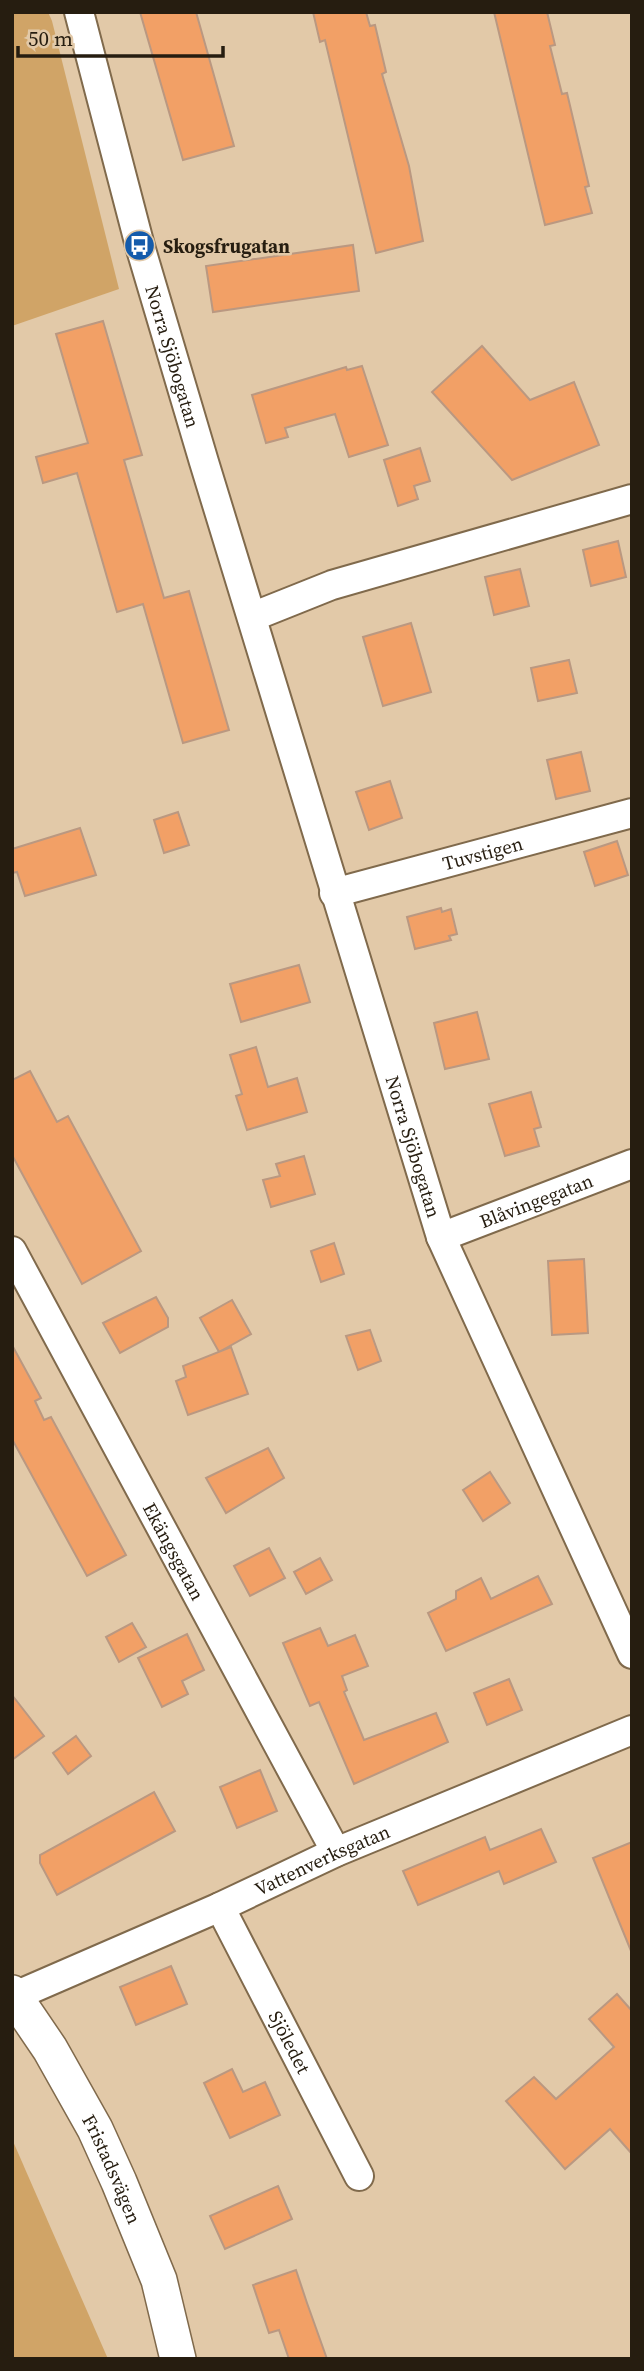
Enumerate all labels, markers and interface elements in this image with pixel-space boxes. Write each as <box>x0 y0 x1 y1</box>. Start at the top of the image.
scale bar <box>18 14 222 58</box>
text: 50 m <box>28 24 73 53</box>
bus stop icon: Skogsfrugatan <box>123 229 157 263</box>
place label: Skogsfrugatan <box>163 233 290 259</box>
street label: Norra Sjöbogatan <box>139 282 206 431</box>
street label: Tuvstigen <box>440 830 526 876</box>
street label: Norra Sjöbogatan <box>379 1072 447 1221</box>
street label: Blåvingegatan <box>476 1167 597 1234</box>
street label: Ekängsgatan <box>137 1498 211 1605</box>
street label: Vattenverksgatan <box>250 1818 394 1902</box>
street label: Sjöledet <box>263 2006 317 2079</box>
street label: Fristadsvägen <box>76 2110 148 2228</box>

